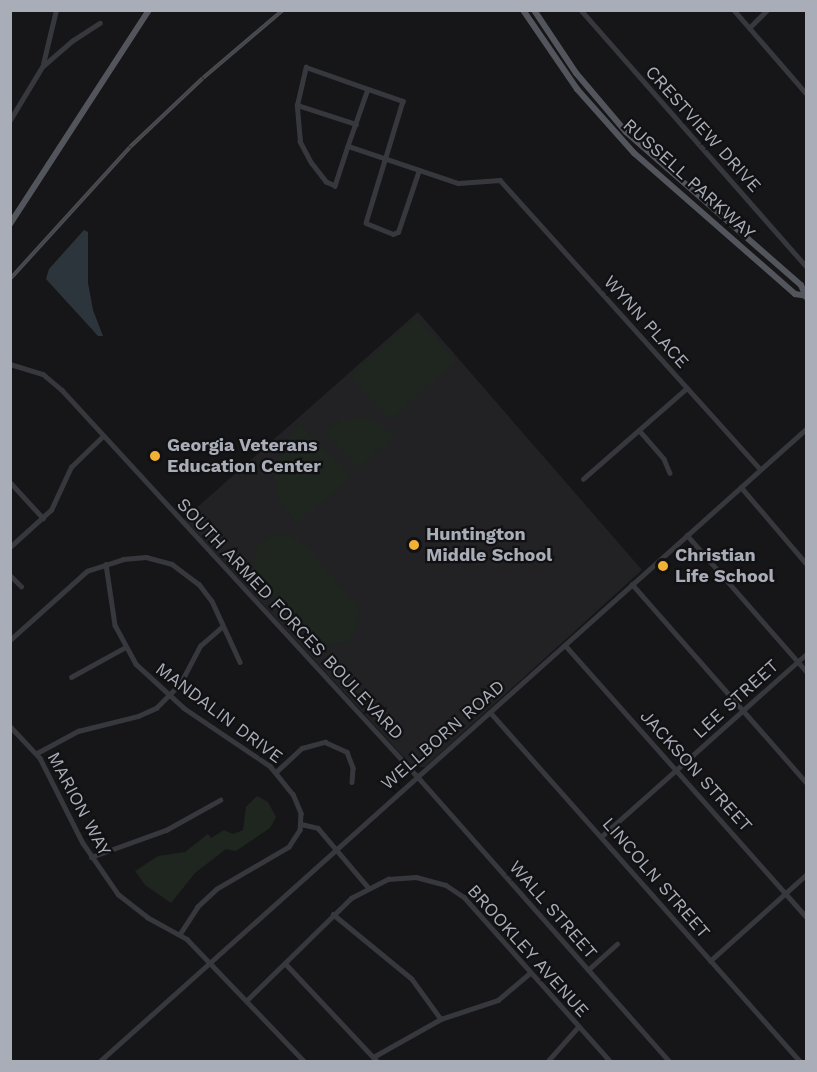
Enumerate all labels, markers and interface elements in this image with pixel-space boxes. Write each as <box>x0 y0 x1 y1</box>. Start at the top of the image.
street label: CRESTVIEW DRIVE <box>640 61 766 197</box>
street label: RUSSELL PARKWAY <box>618 114 760 244</box>
street label: WYNN PLACE <box>599 271 693 373</box>
place label: Georgia Veterans Education Center <box>167 435 321 478</box>
marker: Georgia Veterans Education Center <box>148 449 162 463</box>
street label: SOUTH ARMED FORCES BOULEVARD <box>172 494 408 744</box>
place label: Huntington Middle School <box>426 524 552 566</box>
marker: Huntington Middle School <box>407 538 421 552</box>
place label: Christian Life School <box>675 545 774 588</box>
marker: Christian Life School <box>656 559 670 573</box>
street label: LEE STREET <box>689 655 783 743</box>
street label: MANDALIN DRIVE <box>151 658 287 768</box>
street label: WELLBORN ROAD <box>377 675 509 795</box>
street label: JACKSON STREET <box>635 705 757 837</box>
street label: MARION WAY <box>42 748 116 860</box>
street label: LINCOLN STREET <box>598 813 714 943</box>
street label: WALL STREET <box>504 856 602 964</box>
street label: BROOKLEY AVENUE <box>462 880 594 1022</box>

